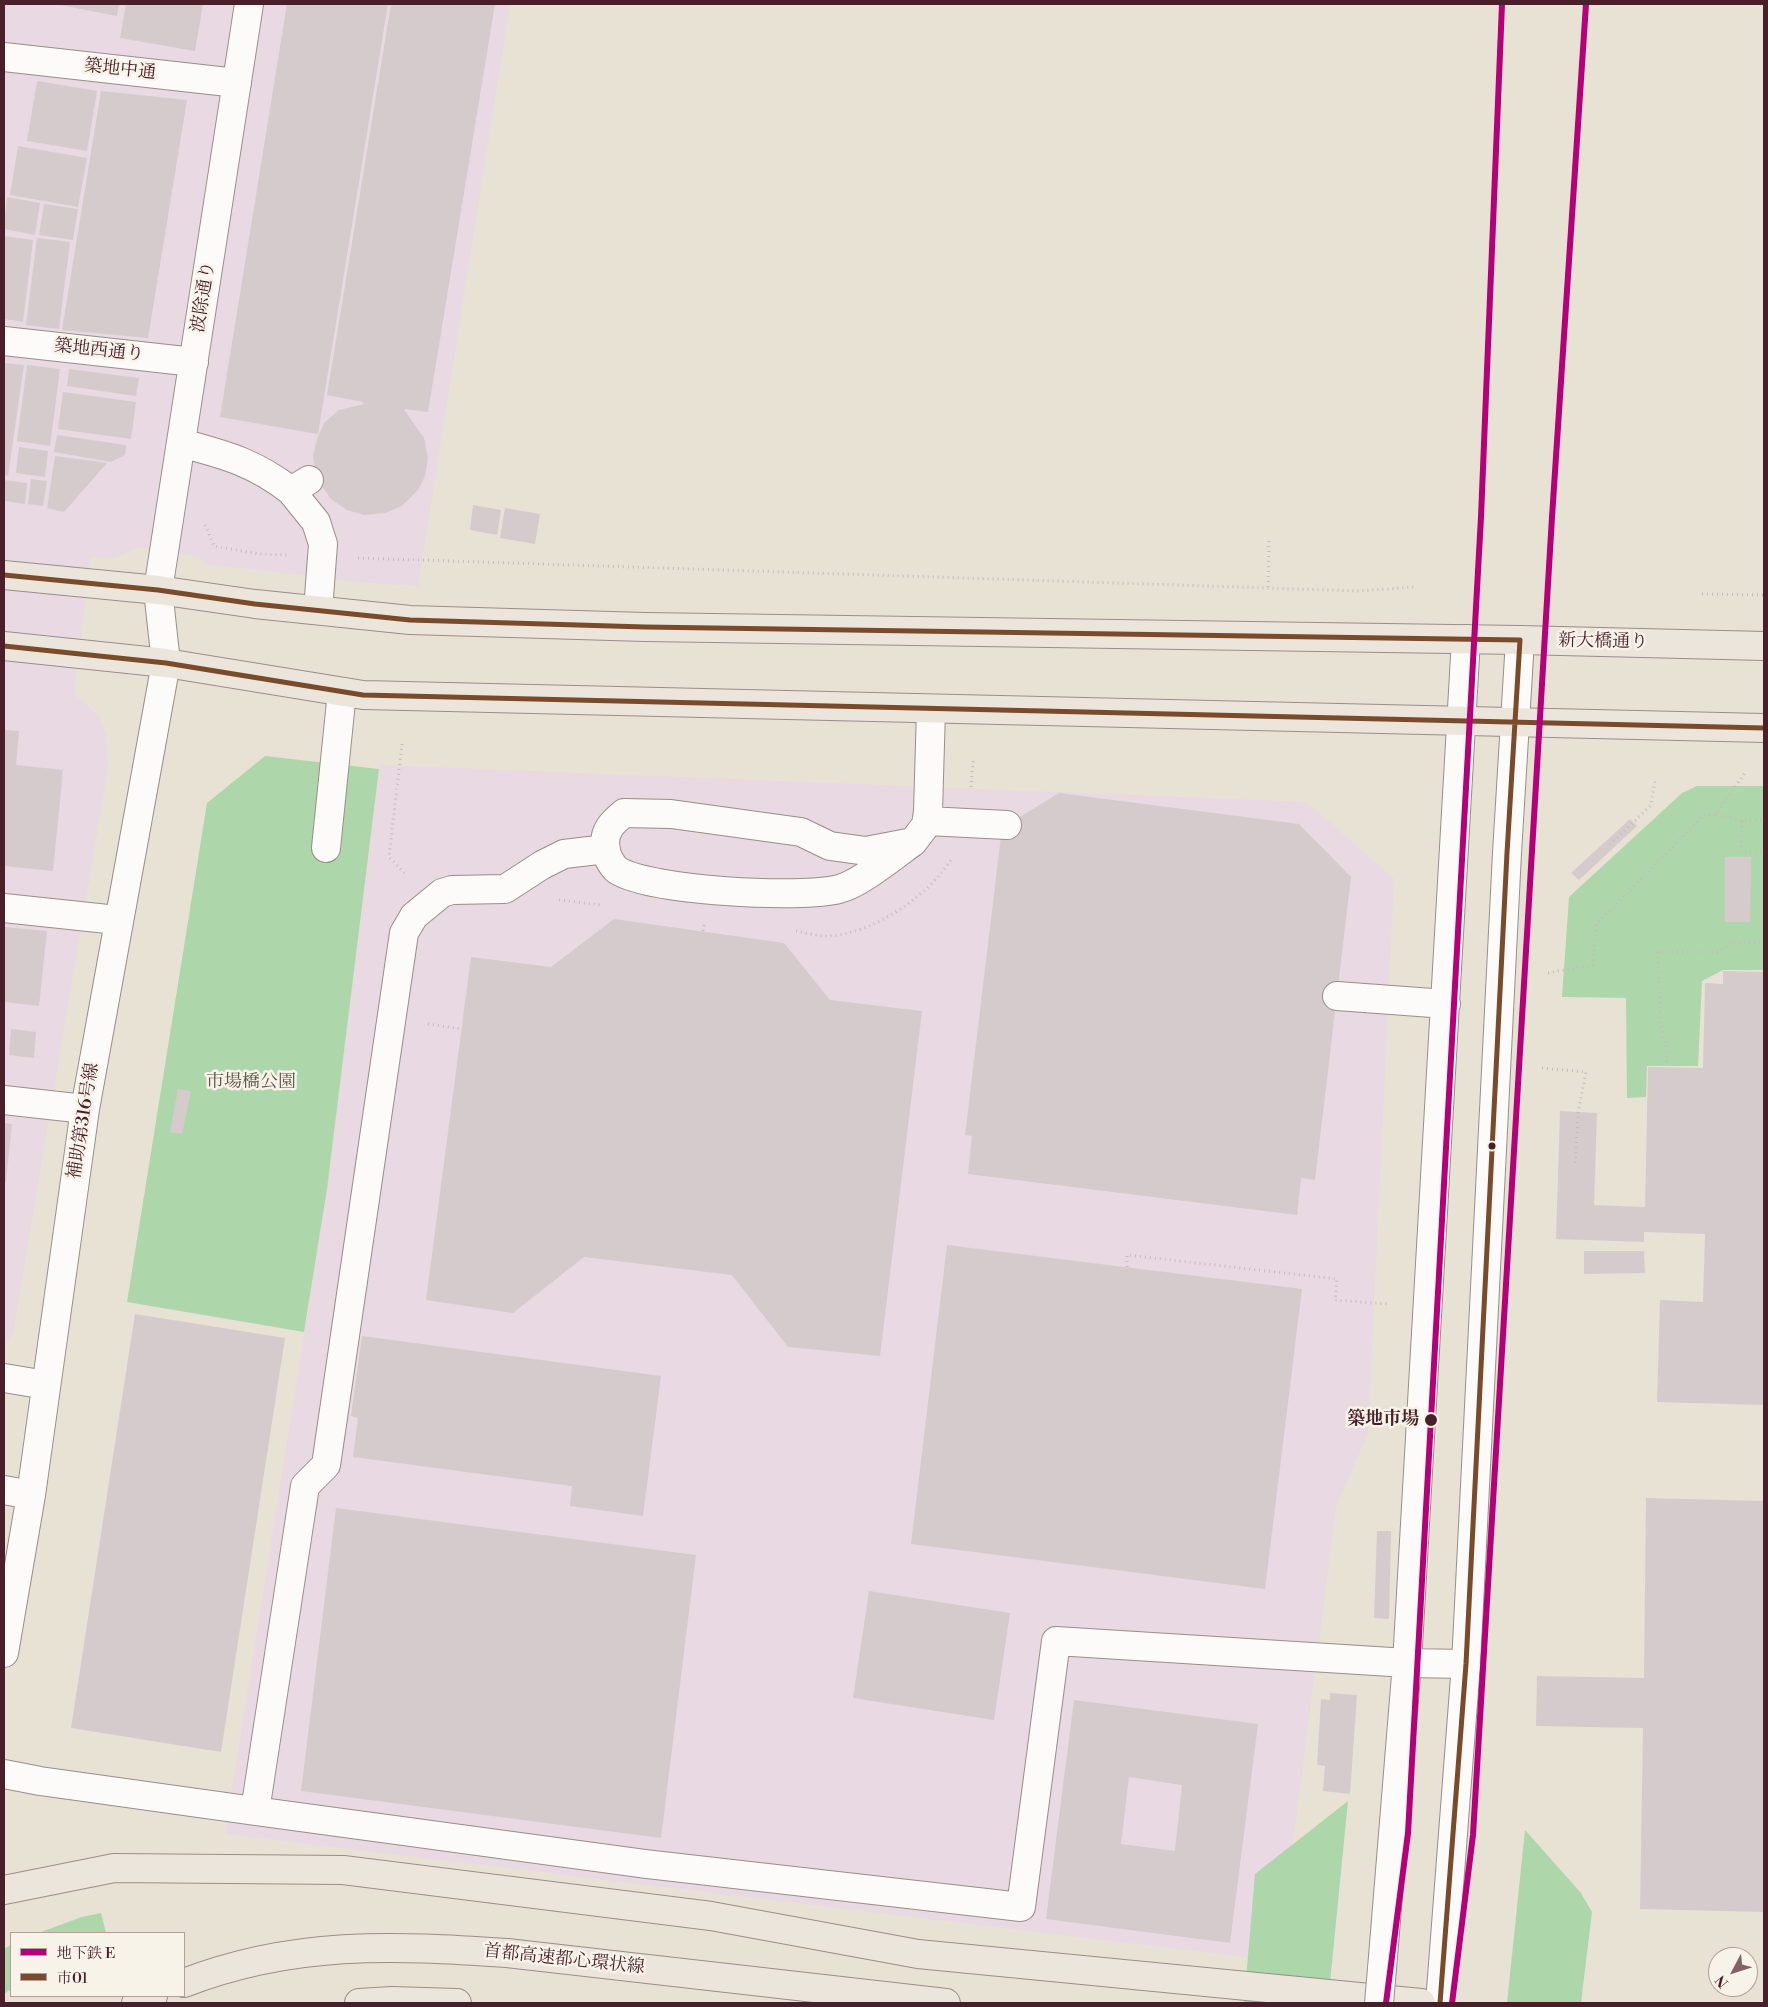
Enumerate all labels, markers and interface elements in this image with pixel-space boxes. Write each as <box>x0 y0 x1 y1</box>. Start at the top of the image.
street label: 築地中通 <box>83 55 157 85</box>
street label: 波除通り <box>188 260 220 334</box>
street label: 築地西通り <box>53 336 145 366</box>
street label: 新大橋通り <box>1558 630 1648 654</box>
street label: 補助第316号線 <box>64 1061 104 1181</box>
park label: 市場橋公園 <box>206 1072 296 1094</box>
unlabelled marker <box>1487 1141 1497 1151</box>
place label: 築地市場 <box>1347 1409 1419 1431</box>
marker: 築地市場 <box>1423 1412 1439 1428</box>
legend <box>10 1932 185 1997</box>
street label: 首都高速都心環状線 <box>482 1941 646 1979</box>
text: 地下鉄 E <box>57 1944 115 1963</box>
north arrow <box>1708 1947 1758 1997</box>
text: 市01 <box>57 1969 88 1988</box>
text: N <box>1712 1971 1733 1991</box>

